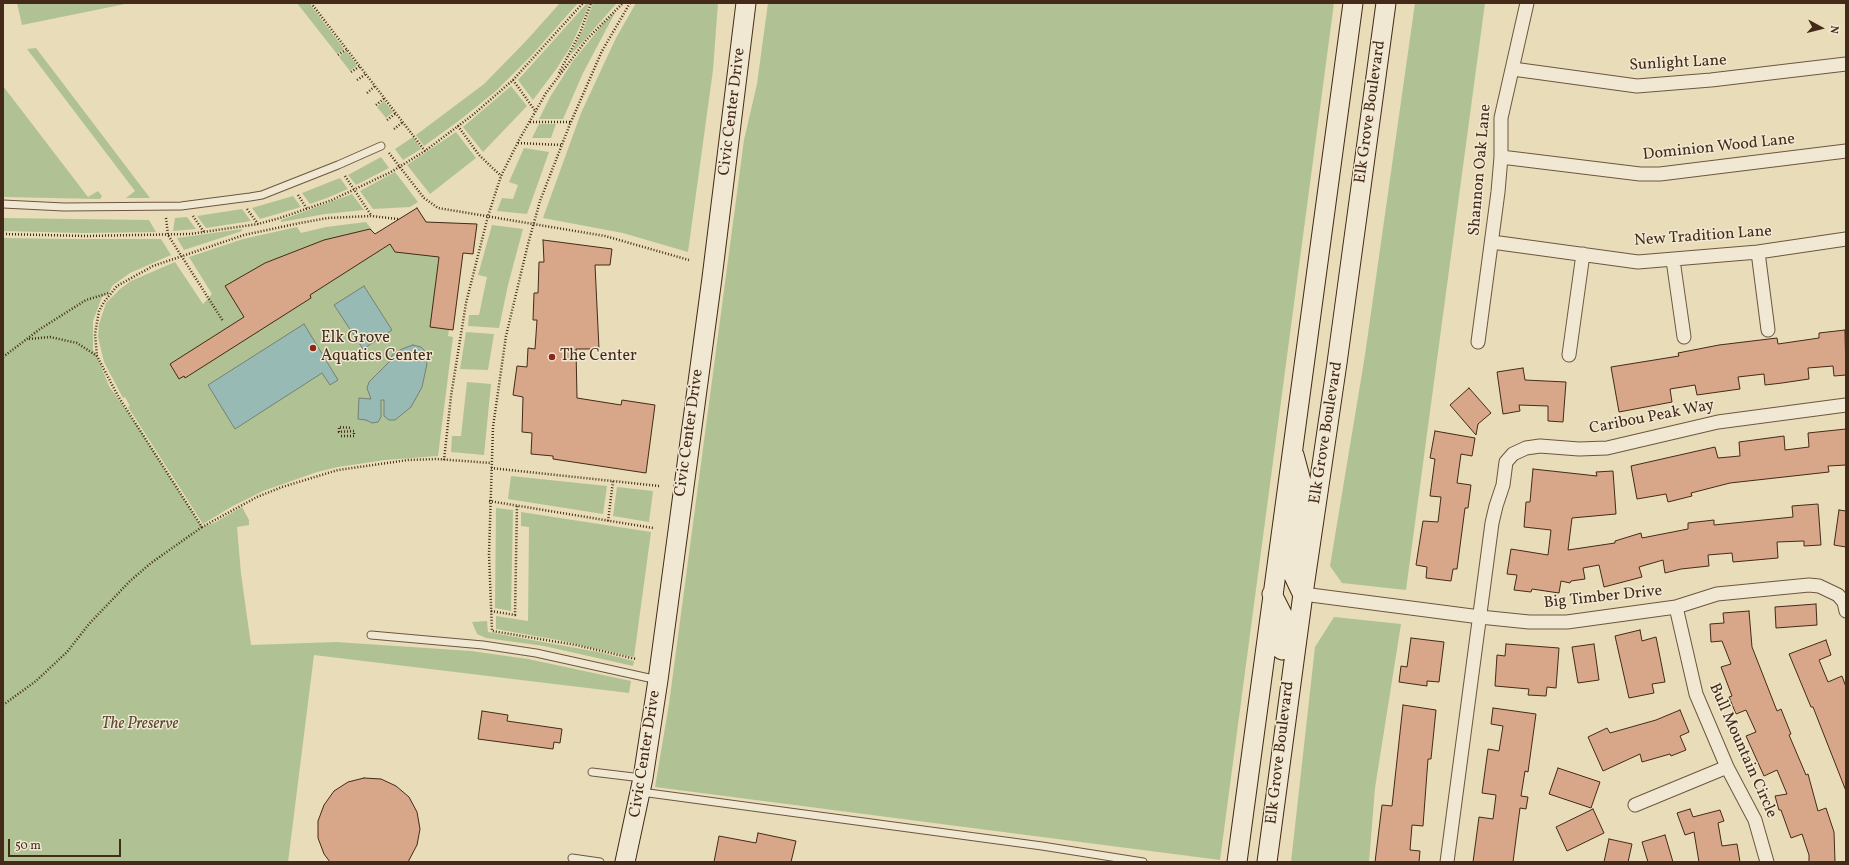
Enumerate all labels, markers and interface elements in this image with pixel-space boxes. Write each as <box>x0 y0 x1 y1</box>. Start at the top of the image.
north arrow <box>1801 8 1841 48</box>
text: N <box>1825 25 1841 34</box>
street label: Elk Grove Boulevard <box>1351 39 1391 185</box>
street label: Civic Center Drive <box>716 47 750 177</box>
street label: Sunlight Lane <box>1629 52 1727 76</box>
street label: Shannon Oak Lane <box>1466 103 1496 237</box>
street label: Dominion Wood Lane <box>1642 130 1796 166</box>
street label: New Tradition Lane <box>1634 223 1772 251</box>
place label: Elk Grove Aquatics Center <box>321 329 432 367</box>
marker: Elk Grove Aquatics Center <box>308 343 318 353</box>
place label: The Center <box>560 347 637 367</box>
marker: The Center <box>547 352 557 362</box>
street label: Elk Grove Boulevard <box>1306 360 1348 506</box>
street label: Civic Center Drive <box>672 368 708 498</box>
street label: Caribou Peak Way <box>1588 396 1716 440</box>
street label: Big Timber Drive <box>1543 582 1663 614</box>
street label: Elk Grove Boulevard <box>1263 680 1299 826</box>
street label: Bull Mountain Circle <box>1704 681 1780 821</box>
street label: Civic Center Drive <box>626 689 666 819</box>
park label: The Preserve <box>102 715 178 735</box>
scale bar <box>10 831 123 857</box>
text: 50 m <box>15 838 41 854</box>

